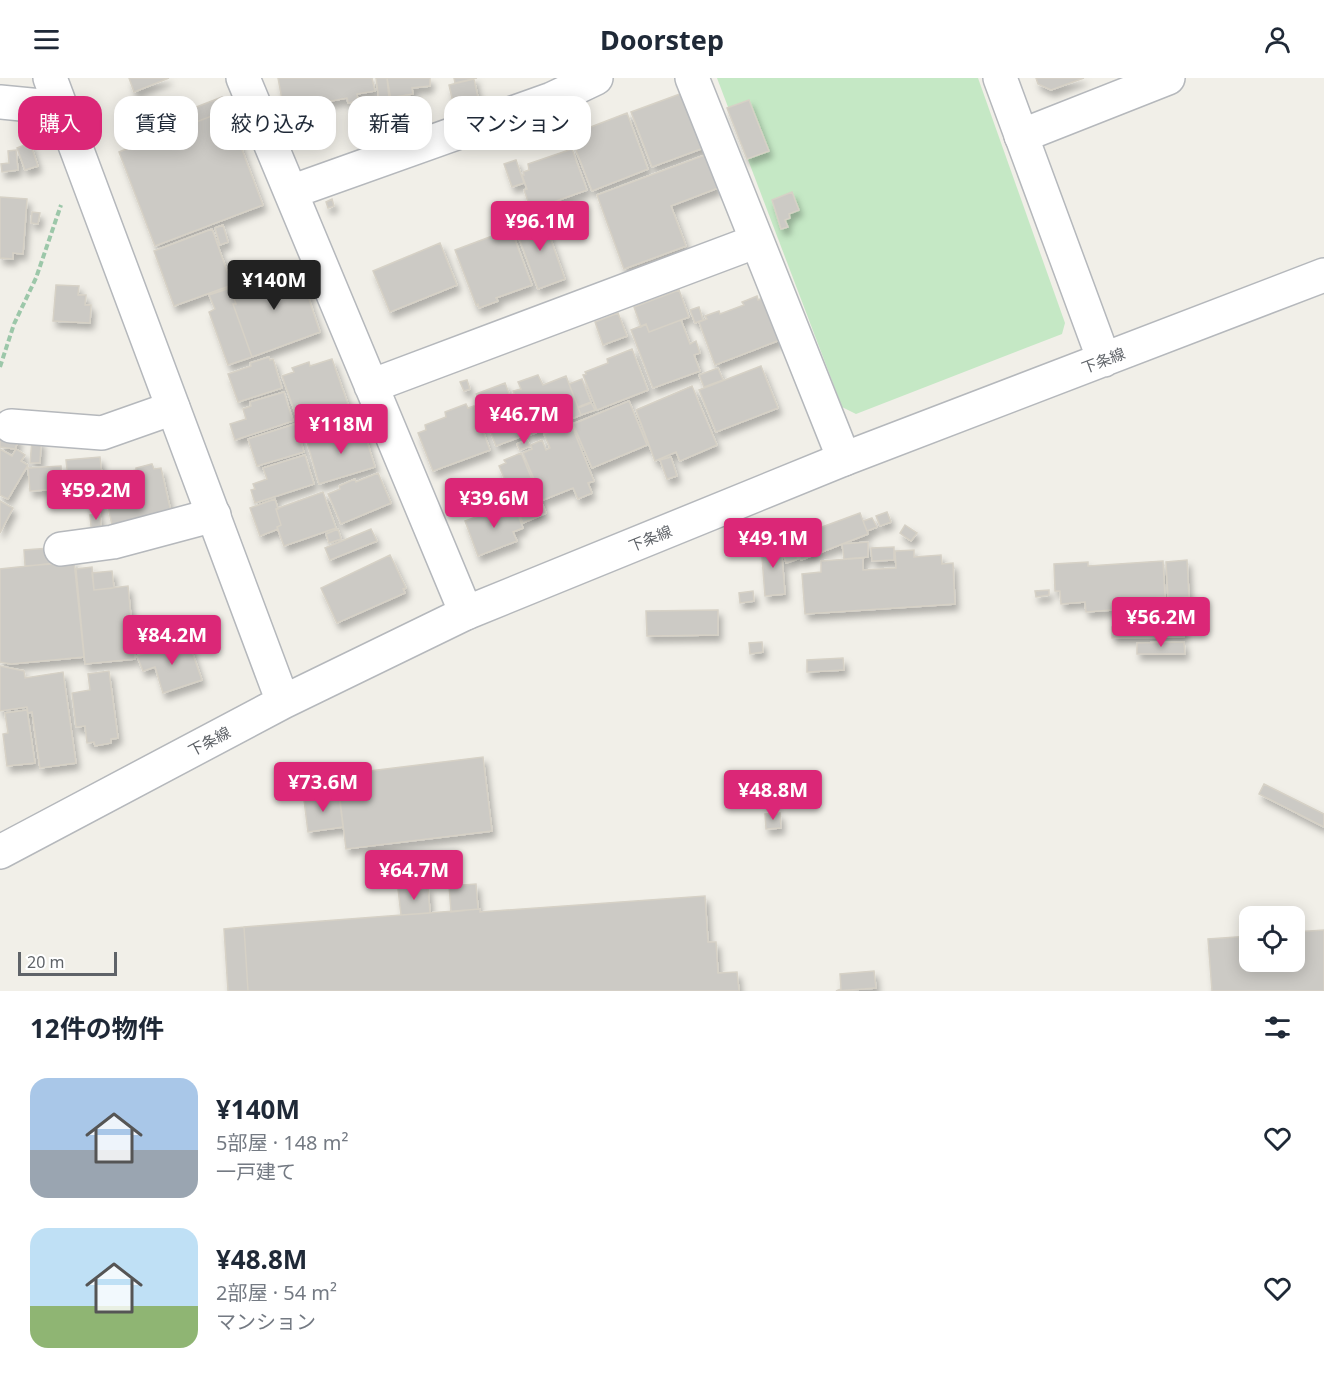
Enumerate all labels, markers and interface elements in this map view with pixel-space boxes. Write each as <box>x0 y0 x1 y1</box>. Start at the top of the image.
text: Doorstep <box>600 21 724 58</box>
icon: menu <box>30 23 63 56</box>
icon: person <box>1261 23 1294 56</box>
chip: 購入 <box>18 96 102 150</box>
chip: 賃貸 <box>114 96 198 150</box>
chip: 絞り込み <box>210 96 336 150</box>
chip: 新着 <box>348 96 432 150</box>
chip: マンション <box>444 96 591 150</box>
pin: ¥96.1M <box>491 201 589 252</box>
text: ¥96.1M <box>505 207 575 234</box>
pin: ¥140M <box>232 260 316 311</box>
text: ¥140M <box>242 266 306 293</box>
street label: 下条線 <box>1078 343 1128 377</box>
pin: ¥46.7M <box>475 394 573 445</box>
text: ¥46.7M <box>489 400 559 427</box>
pin: ¥118M <box>299 404 383 455</box>
text: ¥118M <box>309 410 373 437</box>
pin: ¥59.2M <box>47 470 145 521</box>
text: ¥59.2M <box>61 476 131 503</box>
pin: ¥39.6M <box>445 478 543 529</box>
text: ¥39.6M <box>459 484 529 511</box>
pin: ¥49.1M <box>724 518 822 569</box>
street label: 下条線 <box>625 520 675 556</box>
text: ¥49.1M <box>738 524 808 551</box>
pin: ¥56.2M <box>1112 597 1210 648</box>
text: ¥56.2M <box>1126 603 1196 630</box>
pin: ¥84.2M <box>123 615 221 666</box>
text: ¥84.2M <box>137 621 207 648</box>
street label: 下条線 <box>184 722 234 760</box>
pin: ¥73.6M <box>274 762 372 813</box>
text: ¥73.6M <box>288 768 358 795</box>
pin: ¥48.8M <box>724 770 822 821</box>
text: ¥48.8M <box>738 776 808 803</box>
pin: ¥64.7M <box>365 850 463 901</box>
text: ¥64.7M <box>379 856 449 883</box>
map controls <box>1239 906 1305 972</box>
button: locate <box>1239 906 1305 972</box>
scale bar <box>18 949 117 976</box>
text: 20 m <box>27 951 64 973</box>
text: 12件の物件 <box>30 1010 164 1046</box>
icon: filters <box>1261 1011 1294 1044</box>
text: ¥140M <box>216 1091 300 1127</box>
icon: home <box>78 1102 150 1174</box>
icon: heart <box>1261 1122 1294 1155</box>
text: 5部屋 · 148 m² <box>216 1129 348 1156</box>
text: 一戸建て <box>216 1158 296 1185</box>
text: ¥48.8M <box>216 1241 307 1277</box>
icon: home <box>78 1252 150 1324</box>
icon: heart <box>1261 1272 1294 1305</box>
text: 2部屋 · 54 m² <box>216 1279 337 1306</box>
text: マンション <box>216 1308 316 1335</box>

